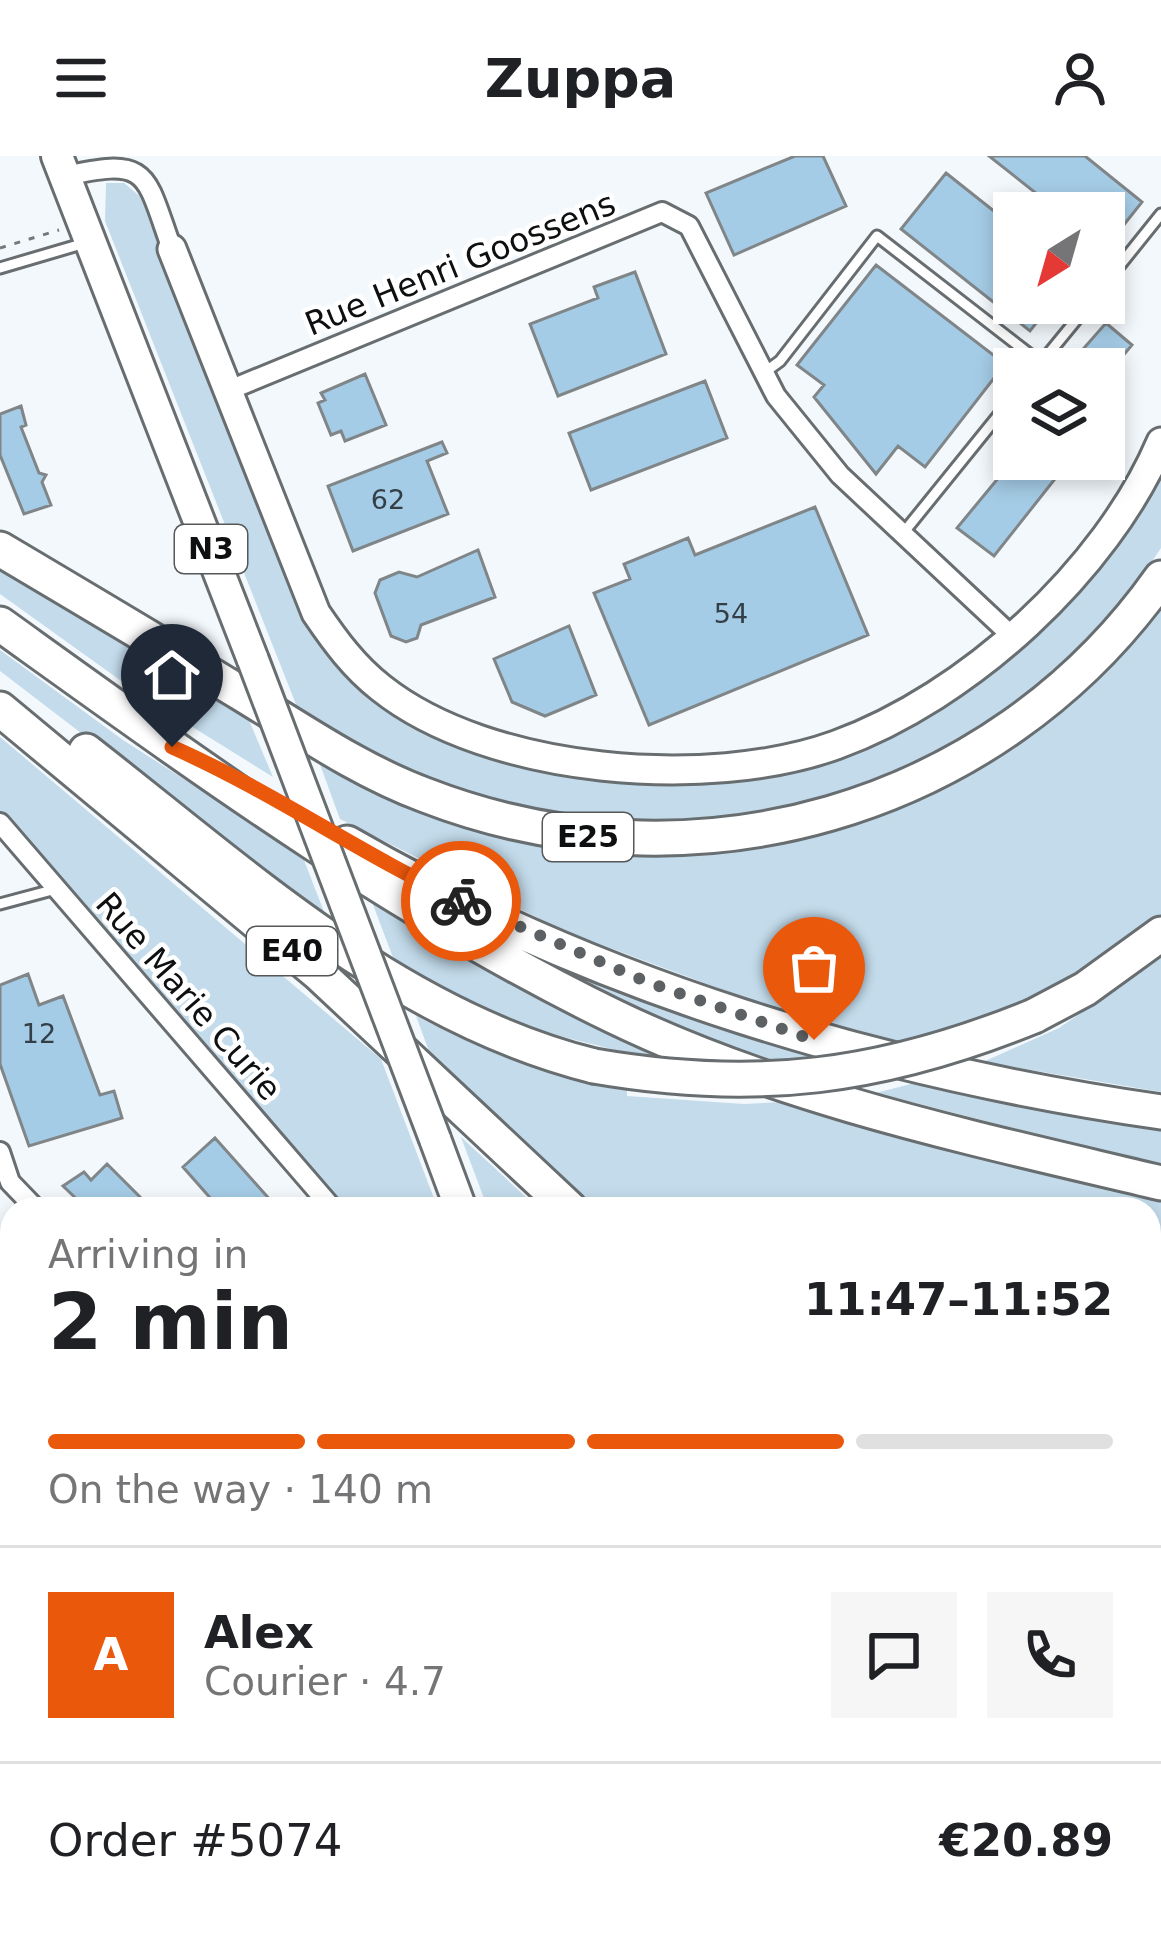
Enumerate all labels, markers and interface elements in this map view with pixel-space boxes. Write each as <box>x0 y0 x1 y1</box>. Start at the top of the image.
icon: menu <box>48 45 114 111</box>
icon: person <box>1047 45 1113 111</box>
text: Zuppa <box>485 47 676 110</box>
street label: Rue Henri Goossens <box>299 183 621 344</box>
north arrow <box>993 192 1125 324</box>
map controls <box>993 192 1125 480</box>
button: layers <box>993 348 1125 480</box>
house number: 62 <box>371 484 405 515</box>
road number: N3 <box>175 525 247 573</box>
house number: 54 <box>714 598 748 629</box>
pin <box>121 624 223 747</box>
icon: home <box>139 642 205 708</box>
road number: E25 <box>543 813 633 861</box>
courier <box>401 841 521 961</box>
icon: bike <box>428 868 494 934</box>
street label: Rue Marie Curie <box>88 885 289 1108</box>
pin <box>763 917 865 1040</box>
road number: E40 <box>247 927 337 975</box>
icon: bag <box>781 935 847 1001</box>
house number: 12 <box>22 1018 56 1049</box>
text: Arriving in <box>48 1232 248 1277</box>
text: 11:47–11:52 <box>804 1273 1113 1326</box>
text: 2 min <box>48 1277 293 1367</box>
text: On the way · 140 m <box>48 1467 433 1512</box>
button: chat <box>831 1592 957 1718</box>
button: phone <box>987 1592 1113 1718</box>
text: Alex <box>204 1606 314 1659</box>
text: A <box>94 1628 128 1681</box>
text: Courier · 4.7 <box>204 1659 446 1704</box>
text: Order #5074 <box>48 1814 342 1867</box>
text: €20.89 <box>939 1814 1113 1867</box>

